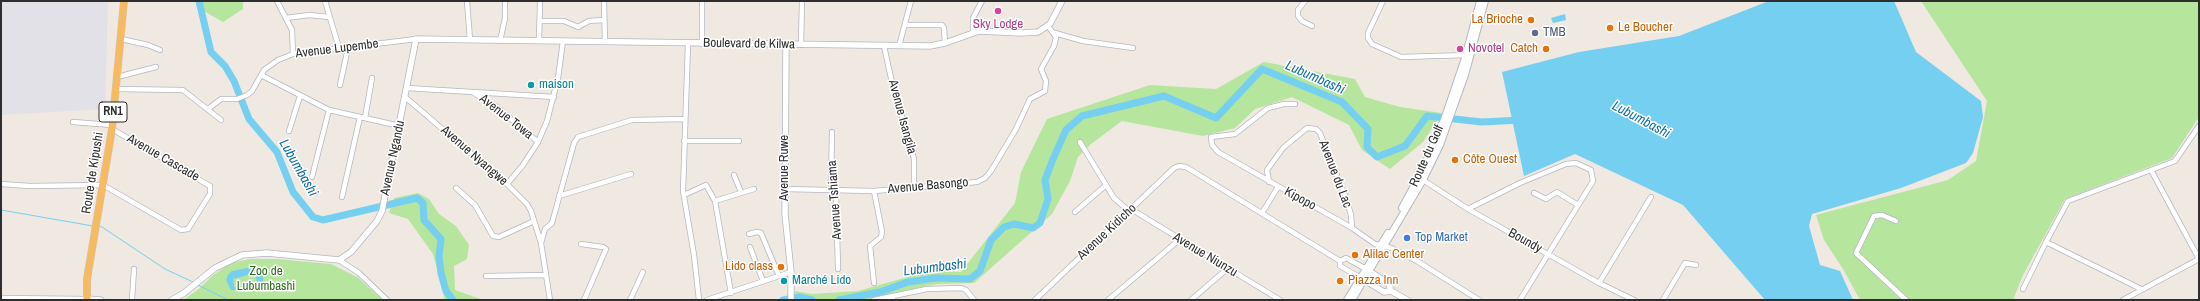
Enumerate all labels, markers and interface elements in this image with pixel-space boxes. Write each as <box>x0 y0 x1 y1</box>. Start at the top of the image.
marker: Sky Lodge <box>993 6 1003 16</box>
place label: La Brioche <box>1471 12 1523 28</box>
marker: La Brioche <box>1526 15 1536 25</box>
place label: Sky Lodge <box>973 17 1023 33</box>
place label: Le Boucher <box>1618 20 1673 36</box>
marker: Le Boucher <box>1605 23 1615 33</box>
place label: TMB <box>1543 25 1566 41</box>
marker: TMB <box>1530 28 1540 38</box>
street label: Boulevard de Kilwa <box>703 35 795 53</box>
street label: Avenue Lupembe <box>295 36 379 62</box>
place label: Novotel <box>1468 41 1504 57</box>
place label: Catch <box>1510 41 1538 57</box>
marker: Novotel <box>1455 44 1465 54</box>
marker: Catch <box>1541 44 1551 54</box>
water label: Lubumbashi <box>1283 57 1347 99</box>
place label: maison <box>539 77 574 93</box>
street label: Avenue Isangila <box>885 78 919 156</box>
marker: maison <box>526 80 536 90</box>
street label: Avenue Towa <box>476 91 536 143</box>
water label: Lubumbashi <box>1609 98 1673 142</box>
road number: RN1 <box>99 102 127 122</box>
street label: Avenue Ngandu <box>377 119 409 197</box>
street label: Avenue Nyangwe <box>437 123 511 189</box>
street label: Route du Golf <box>1406 123 1448 189</box>
street label: Route de Kipushi <box>79 131 107 215</box>
street label: Avenue Cascade <box>124 131 202 185</box>
street label: Avenue Ruwe <box>777 135 793 201</box>
water label: Lubumbashi <box>275 136 321 200</box>
street label: Avenue du Lac <box>1315 138 1355 210</box>
place label: Côte Ouest <box>1463 152 1517 168</box>
marker: Côte Ouest <box>1450 155 1460 165</box>
street label: Avenue Tshiama <box>824 160 846 240</box>
street label: Avenue Basongo <box>887 175 969 197</box>
street label: Kipopo <box>1281 184 1319 214</box>
street label: Avenue Kidicho <box>1074 201 1140 263</box>
street label: Boundy <box>1505 225 1545 257</box>
street label: Avenue Niunzu <box>1170 230 1240 280</box>
place label: Top Market <box>1415 230 1468 246</box>
marker: Top Market <box>1402 233 1412 243</box>
place label: Alilac Center <box>1363 247 1424 263</box>
marker: Alilac Center <box>1350 250 1360 260</box>
water label: Lubumbashi <box>903 256 967 280</box>
place label: Lido class <box>725 259 773 275</box>
marker: Lido class <box>776 262 786 272</box>
park label: Zoo de Lubumbashi <box>237 264 295 295</box>
place label: Marché Lido <box>792 273 851 289</box>
place label: Piazza Inn <box>1348 273 1398 289</box>
marker: Marché Lido <box>779 276 789 286</box>
marker: Piazza Inn <box>1335 276 1345 286</box>

